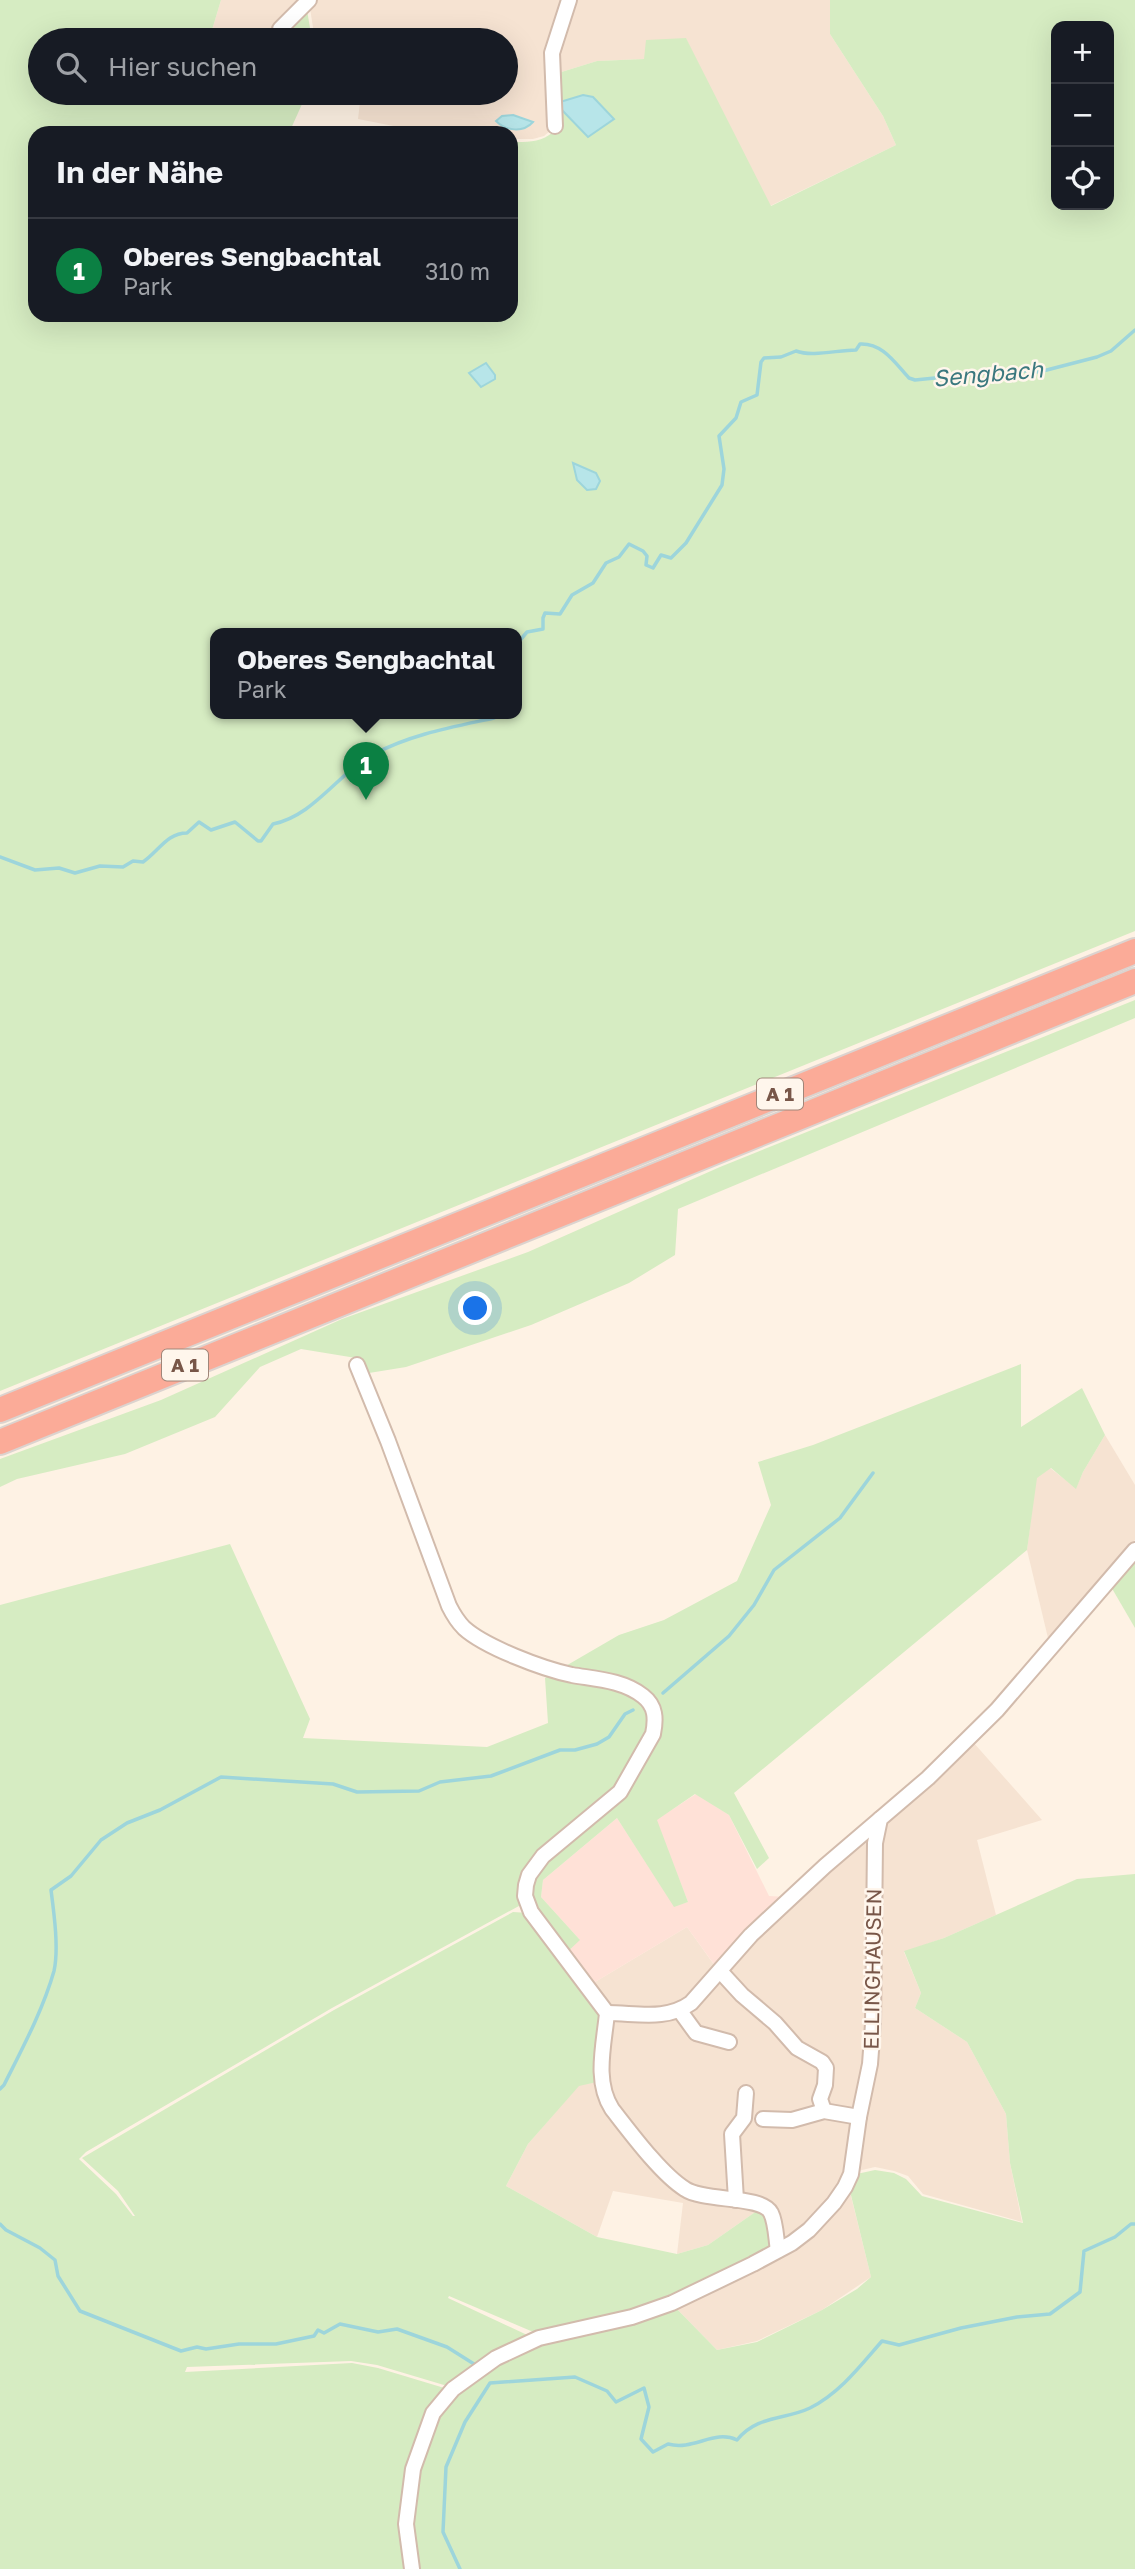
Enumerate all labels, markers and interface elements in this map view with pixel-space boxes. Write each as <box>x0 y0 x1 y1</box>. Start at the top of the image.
map controls <box>1051 21 1114 210</box>
button: + <box>1051 21 1114 84</box>
search box <box>28 28 518 105</box>
icon: search <box>52 48 90 86</box>
text: Hier suchen <box>108 51 257 82</box>
button: − <box>1051 84 1114 147</box>
button: locate <box>1051 147 1114 210</box>
text: In der Nähe <box>56 154 223 190</box>
text: Oberes Sengbachtal <box>123 241 381 272</box>
text: 1 <box>73 257 85 285</box>
text: 310 m <box>425 257 490 285</box>
text: Park <box>123 272 173 300</box>
water label: Sengbach <box>932 354 1045 392</box>
popup <box>210 628 522 719</box>
text: Oberes Sengbachtal <box>237 644 495 675</box>
text: Park <box>237 675 287 703</box>
pin: 1 <box>343 742 389 800</box>
road number: A 1 <box>757 1078 803 1110</box>
your location <box>458 1291 492 1325</box>
road number: A 1 <box>162 1350 208 1380</box>
street label: ELLINGHAUSEN <box>858 1888 886 2050</box>

